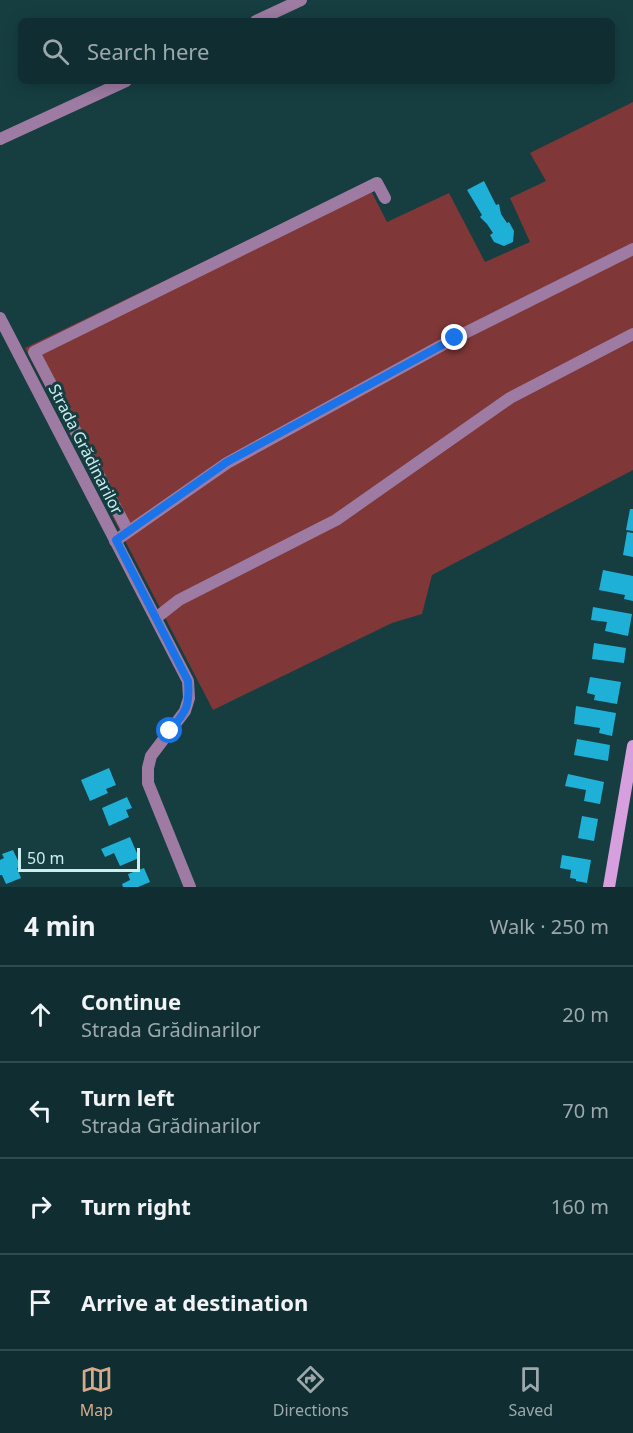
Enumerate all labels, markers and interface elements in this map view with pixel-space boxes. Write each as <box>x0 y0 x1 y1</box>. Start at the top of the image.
search box <box>18 18 615 84</box>
icon: search <box>39 35 72 68</box>
text: Search here <box>87 36 209 66</box>
route end <box>441 324 467 350</box>
street label: Strada Grădinarilor <box>44 380 129 518</box>
route start <box>156 717 182 743</box>
scale bar <box>18 845 140 872</box>
text: 50 m <box>27 847 64 869</box>
text: 4 min <box>24 908 96 944</box>
text: Walk · 250 m <box>490 913 609 940</box>
text: Continue <box>81 986 181 1016</box>
icon: ahead <box>24 998 57 1031</box>
text: 20 m <box>562 1001 609 1028</box>
text: Strada Grădinarilor <box>81 1016 261 1043</box>
text: Turn left <box>81 1082 175 1112</box>
icon: left <box>24 1094 57 1127</box>
text: 70 m <box>562 1097 609 1124</box>
text: Strada Grădinarilor <box>81 1112 261 1139</box>
icon: right <box>24 1190 57 1223</box>
text: Turn right <box>81 1191 191 1221</box>
text: 160 m <box>551 1193 609 1220</box>
icon: arrive <box>24 1286 57 1319</box>
text: Arrive at destination <box>81 1287 308 1317</box>
tab: Map <box>80 1363 113 1421</box>
tab: Directions <box>273 1363 349 1421</box>
tab: Saved <box>508 1363 553 1421</box>

